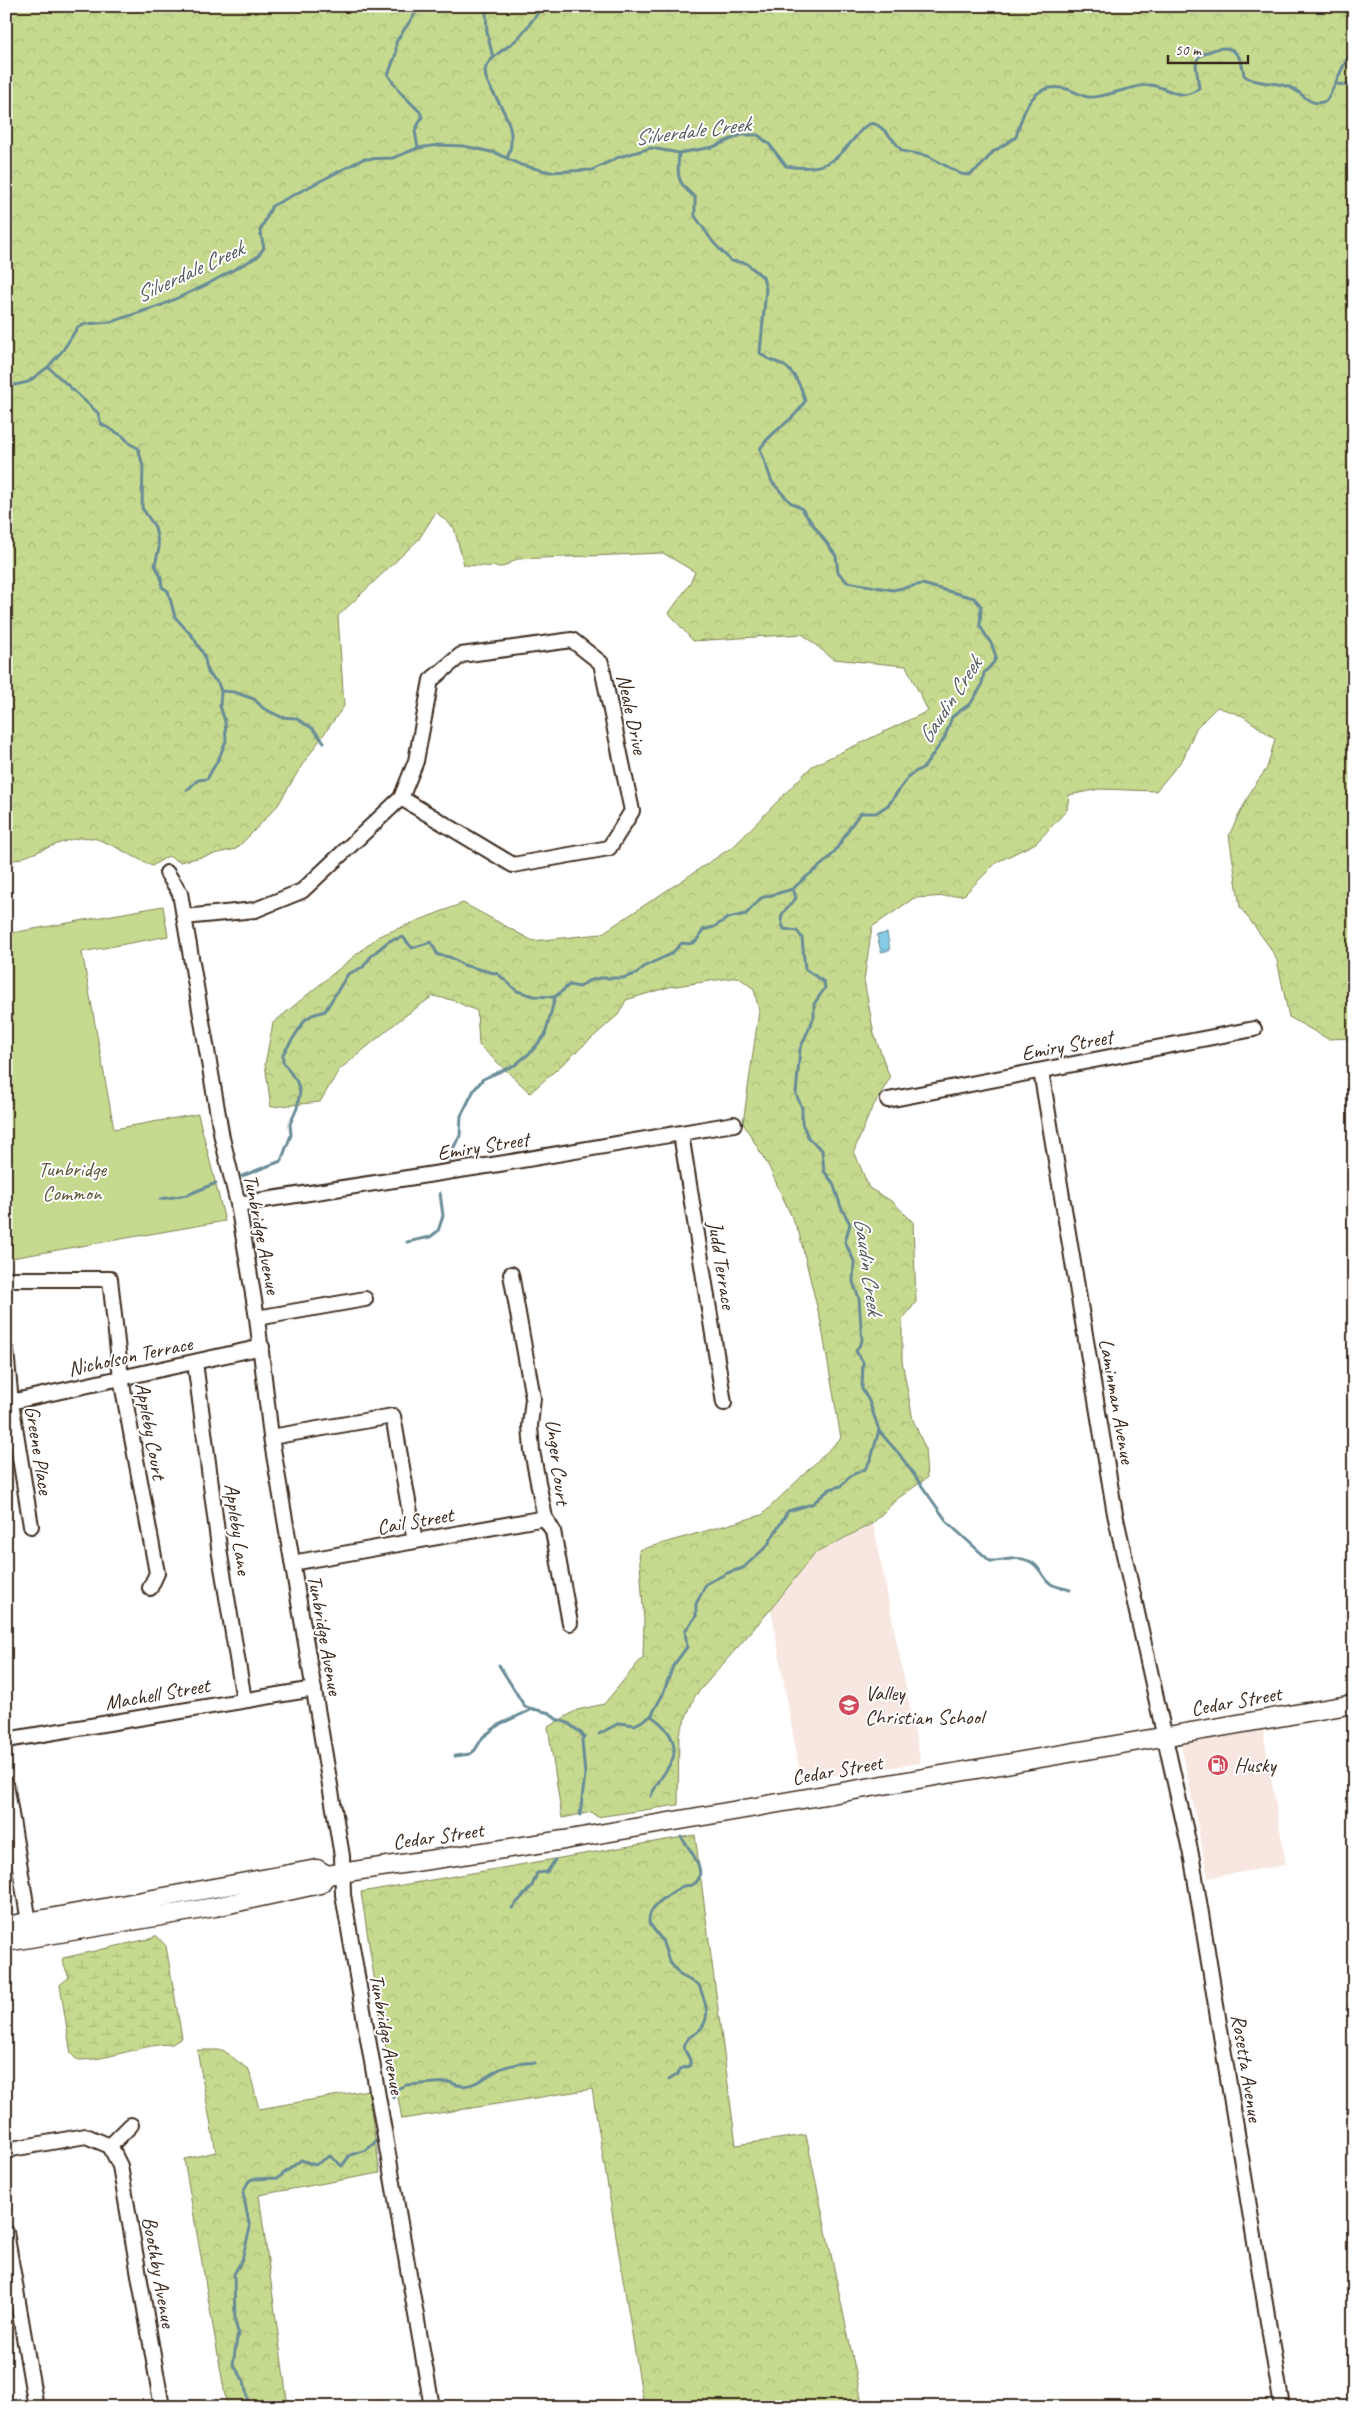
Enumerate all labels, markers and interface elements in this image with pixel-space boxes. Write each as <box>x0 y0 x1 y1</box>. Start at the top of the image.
scale bar <box>1168 32 1248 64</box>
text: 50 m <box>1175 41 1202 60</box>
water label: Silverdale Creek <box>633 110 755 152</box>
water label: Silverdale Creek <box>131 233 251 309</box>
water label: Gaudin Creek <box>912 649 990 749</box>
street label: Neale Drive <box>611 672 653 757</box>
street label: Emiry Street <box>1019 1023 1118 1067</box>
street label: Emiry Street <box>435 1125 534 1166</box>
park label: Tunbridge Common <box>38 1156 107 1206</box>
street label: Tunbridge Avenue <box>238 1172 287 1297</box>
water label: Gaudin Creek <box>847 1216 889 1320</box>
street label: Judd Terrace <box>702 1218 742 1313</box>
street label: Nicholson Terrace <box>66 1330 196 1382</box>
street label: Laminman Avenue <box>1093 1336 1141 1467</box>
street label: Appleby Court <box>130 1381 173 1483</box>
street label: Greene Place <box>19 1404 59 1497</box>
street label: Unger Court <box>540 1418 576 1508</box>
street label: Appleby Lane <box>219 1482 257 1577</box>
street label: Cail Street <box>375 1501 457 1540</box>
street label: Tunbridge Avenue <box>302 1573 349 1698</box>
street label: Machell Street <box>103 1672 213 1716</box>
place label: Valley Christian School <box>865 1680 987 1730</box>
street label: Cedar Street <box>1189 1680 1285 1722</box>
school or university icon: Valley Christian School <box>837 1693 861 1717</box>
street label: Cedar Street <box>790 1749 886 1791</box>
place label: Husky <box>1234 1752 1277 1778</box>
fuel station icon: Husky <box>1206 1753 1230 1777</box>
street label: Cedar Street <box>391 1816 487 1855</box>
street label: Tunbridge Avenue <box>364 1972 411 2097</box>
street label: Rosetta Avenue <box>1226 2012 1268 2125</box>
street label: Boothby Avenue <box>136 2215 182 2331</box>

